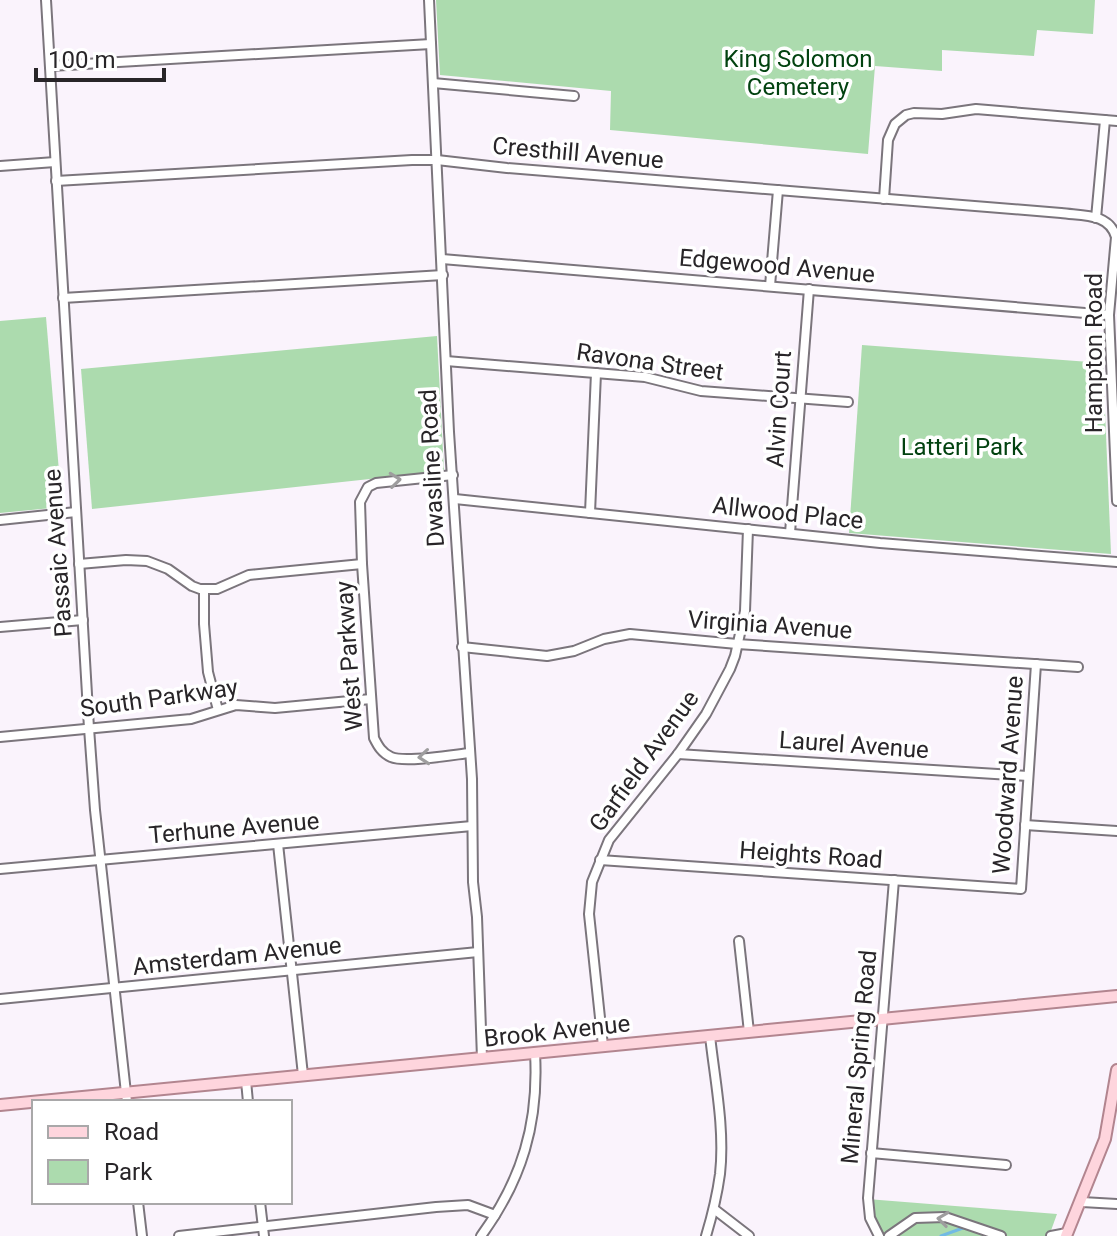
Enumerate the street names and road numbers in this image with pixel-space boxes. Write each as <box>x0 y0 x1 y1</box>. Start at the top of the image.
street label: Cresthill Avenue <box>491 132 665 174</box>
street label: Edgewood Avenue <box>678 243 876 289</box>
street label: Hampton Road <box>1080 273 1108 433</box>
street label: Ravona Street <box>575 338 726 386</box>
street label: Alvin Court <box>761 349 797 468</box>
street label: Dwasline Road <box>414 388 450 548</box>
street label: Passaic Avenue <box>38 468 78 638</box>
street label: Allwood Place <box>711 491 865 535</box>
street label: West Parkway <box>330 579 368 732</box>
street label: Virginia Avenue <box>687 605 853 645</box>
street label: South Parkway <box>78 673 240 723</box>
street label: Woodward Avenue <box>987 675 1029 875</box>
street label: Garfield Avenue <box>583 685 705 837</box>
street label: Laurel Avenue <box>778 726 930 764</box>
street label: Terhune Avenue <box>148 807 320 849</box>
street label: Heights Road <box>738 836 884 874</box>
street label: Amsterdam Avenue <box>131 931 343 981</box>
street label: Mineral Spring Road <box>836 949 882 1165</box>
street label: Brook Avenue <box>483 1009 631 1053</box>

